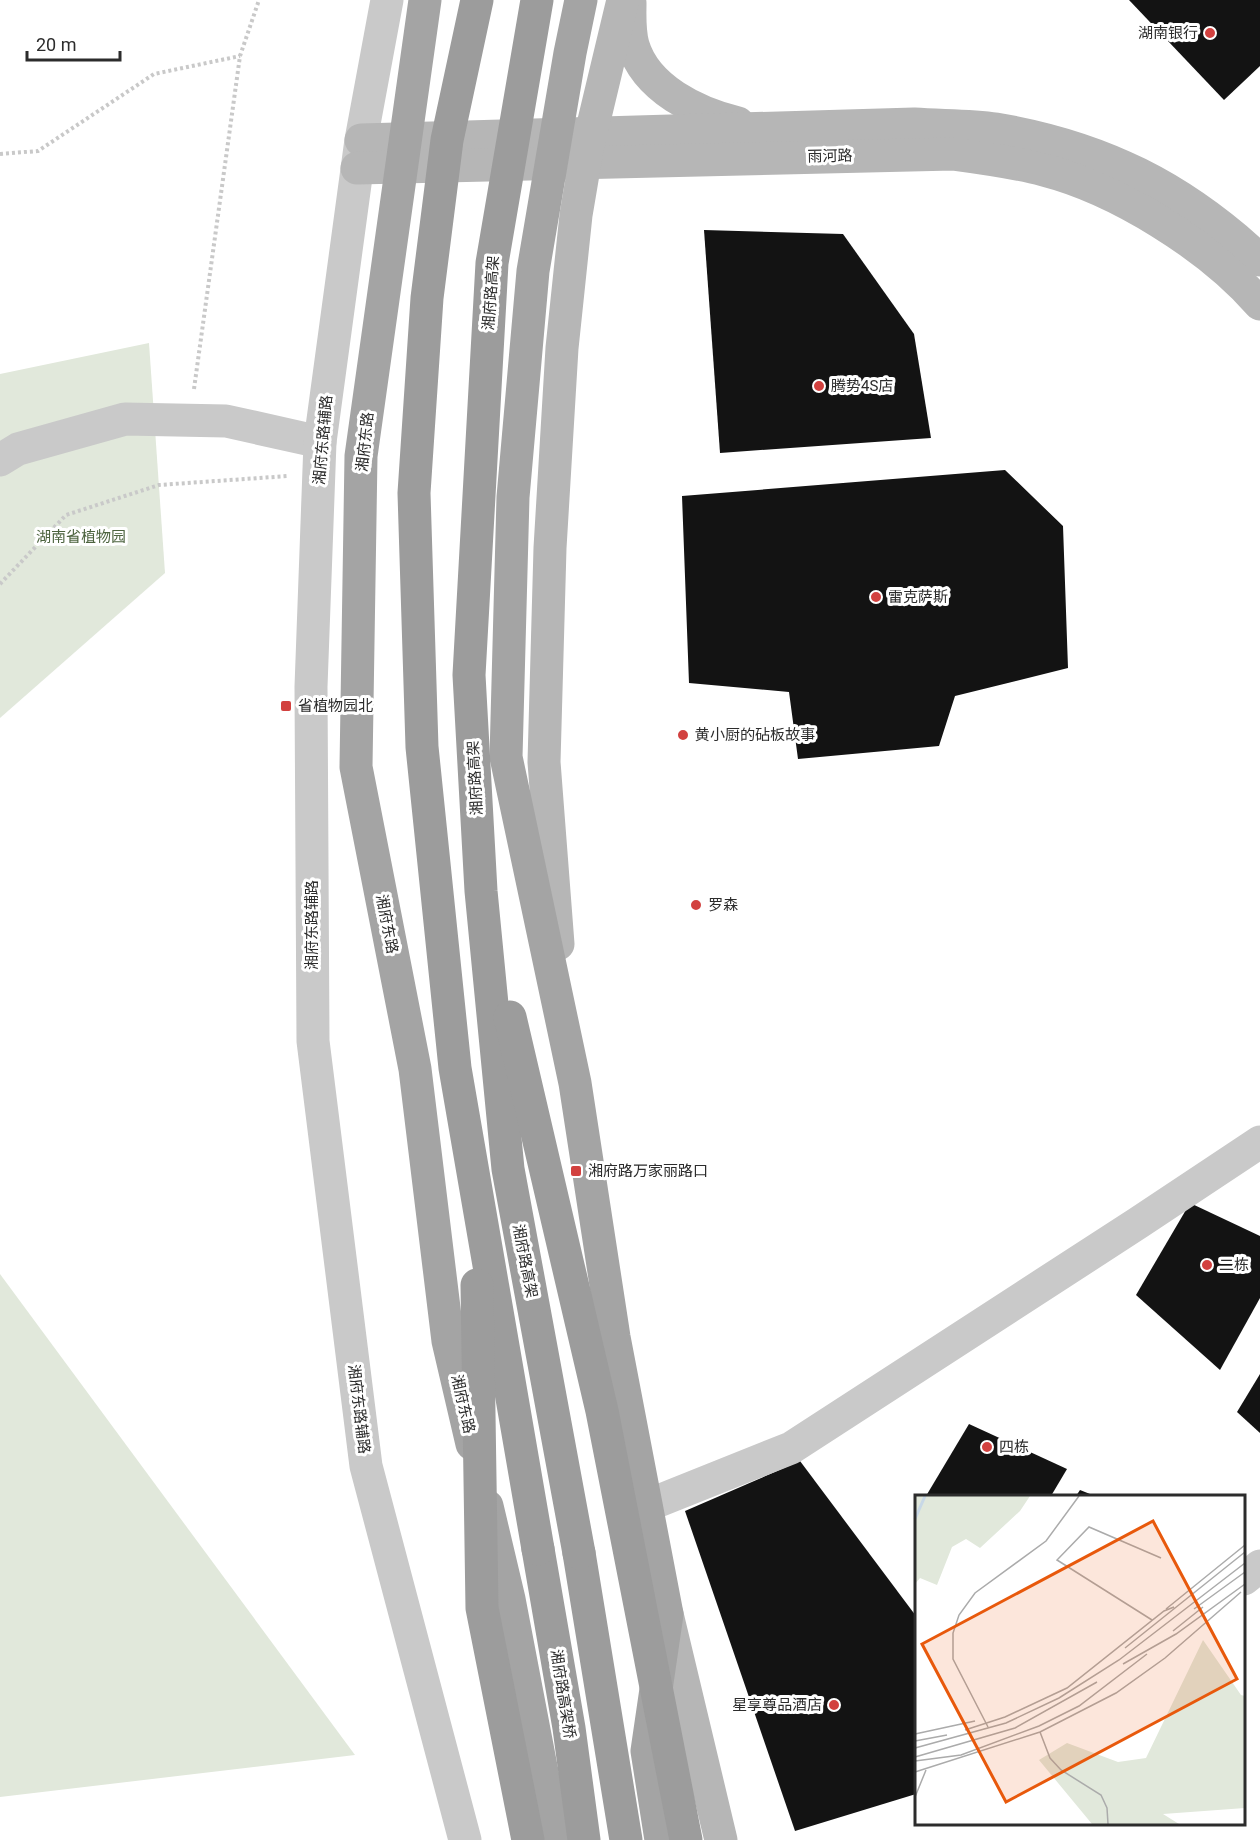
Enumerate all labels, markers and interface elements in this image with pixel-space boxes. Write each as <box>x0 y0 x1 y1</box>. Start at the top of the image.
scale bar <box>27 24 120 62</box>
place label: 湖南银行 <box>1138 24 1198 42</box>
marker: 湖南银行 <box>1203 26 1217 40</box>
text: 20 m <box>36 34 76 55</box>
street label: 雨河路 <box>807 147 853 165</box>
street label: 湘府路高架 <box>479 255 503 331</box>
place label: 腾势4S店 <box>831 377 893 395</box>
marker: 腾势4S店 <box>812 379 826 393</box>
street label: 湘府东路辅路 <box>310 394 336 486</box>
street label: 湘府东路 <box>353 411 377 473</box>
park label: 湖南省植物园 <box>36 528 126 546</box>
place label: 雷克萨斯 <box>888 588 948 606</box>
marker: 雷克萨斯 <box>869 590 883 604</box>
place label: 省植物园北 <box>298 697 373 715</box>
marker: 省植物园北 <box>279 699 293 713</box>
place label: 黄小厨的砧板故事 <box>695 726 815 744</box>
marker: 黄小厨的砧板故事 <box>676 728 690 742</box>
street label: 湘府路高架 <box>464 740 486 816</box>
street label: 湘府东路辅路 <box>303 880 321 970</box>
street label: 湘府东路 <box>372 893 402 955</box>
place label: 罗森 <box>708 896 738 914</box>
marker: 罗森 <box>689 898 703 912</box>
place label: 湘府路万家丽路口 <box>588 1162 708 1180</box>
marker: 湘府路万家丽路口 <box>569 1164 583 1178</box>
street label: 湘府路高架 <box>509 1222 541 1300</box>
place label: 二栋 <box>1219 1256 1249 1274</box>
marker: 二栋 <box>1200 1258 1214 1272</box>
street label: 湘府东路辅路 <box>345 1363 373 1455</box>
street label: 湘府东路 <box>447 1373 479 1435</box>
place label: 四栋 <box>999 1438 1029 1456</box>
marker: 四栋 <box>980 1440 994 1454</box>
inset map <box>915 1495 1245 1825</box>
street label: 湘府路高架桥 <box>547 1648 579 1740</box>
place label: 星享尊品酒店 <box>732 1696 822 1714</box>
marker: 星享尊品酒店 <box>827 1698 841 1712</box>

